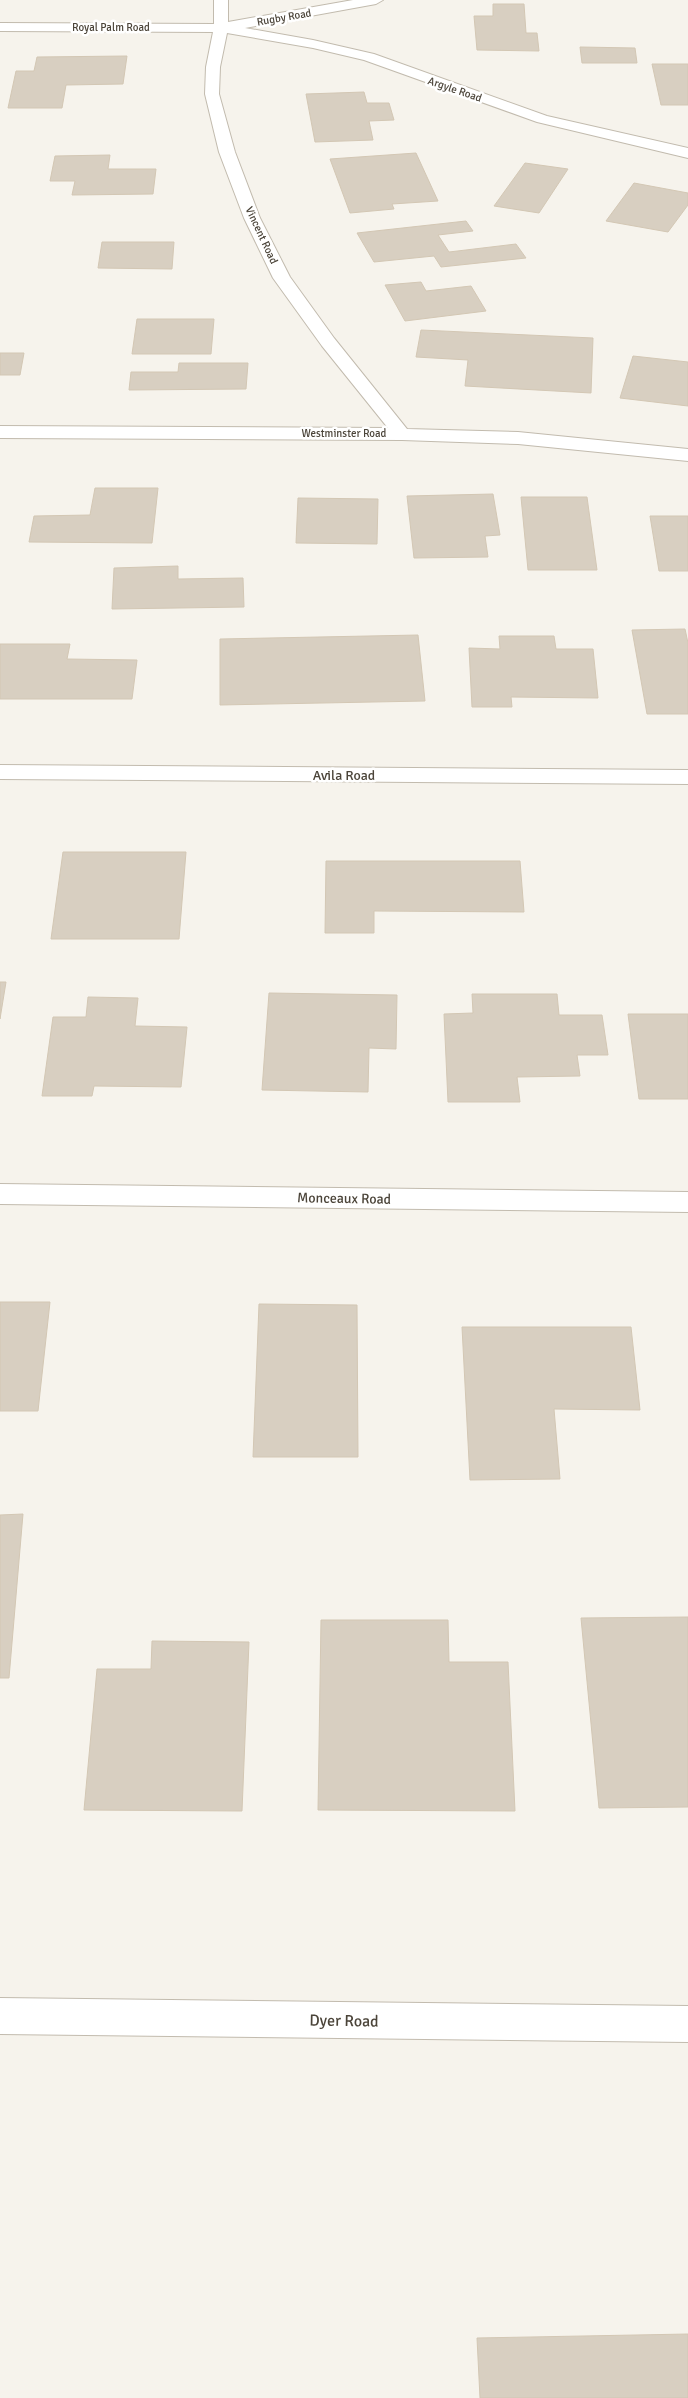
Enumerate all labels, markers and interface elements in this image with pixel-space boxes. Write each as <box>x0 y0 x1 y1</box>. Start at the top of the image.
street label: Rugby Road <box>256 6 313 29</box>
street label: Royal Palm Road <box>72 21 150 34</box>
street label: Argyle Road <box>426 74 484 105</box>
street label: Vincent Road <box>243 204 281 266</box>
street label: Westminster Road <box>302 427 387 440</box>
street label: Avila Road <box>313 767 375 784</box>
street label: Monceaux Road <box>297 1189 391 1208</box>
street label: Dyer Road <box>309 2010 379 2032</box>

